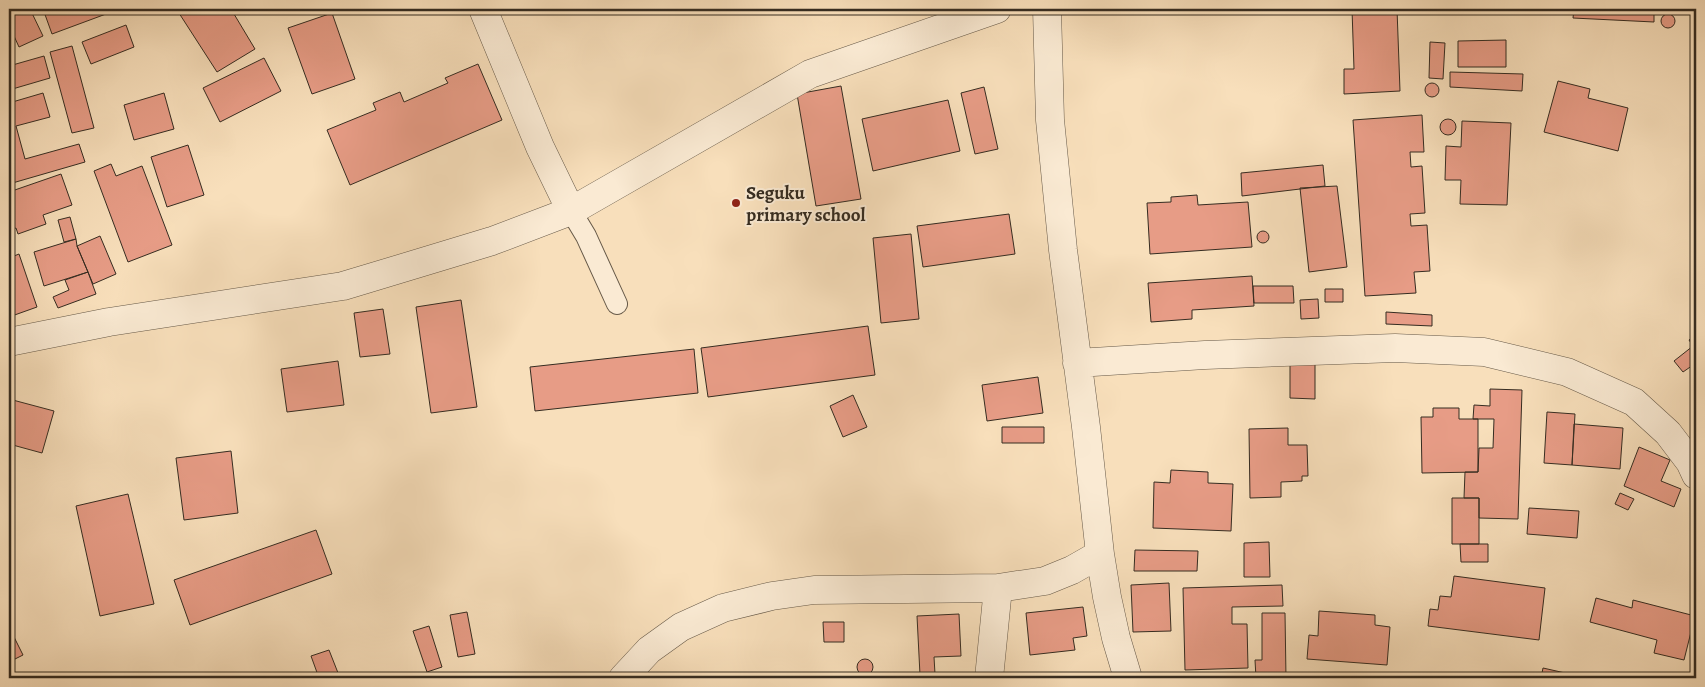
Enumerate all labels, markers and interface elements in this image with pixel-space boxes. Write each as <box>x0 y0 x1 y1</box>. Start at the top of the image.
place label: Seguku primary school <box>746 180 866 228</box>
marker: Seguku primary school <box>730 197 742 209</box>

